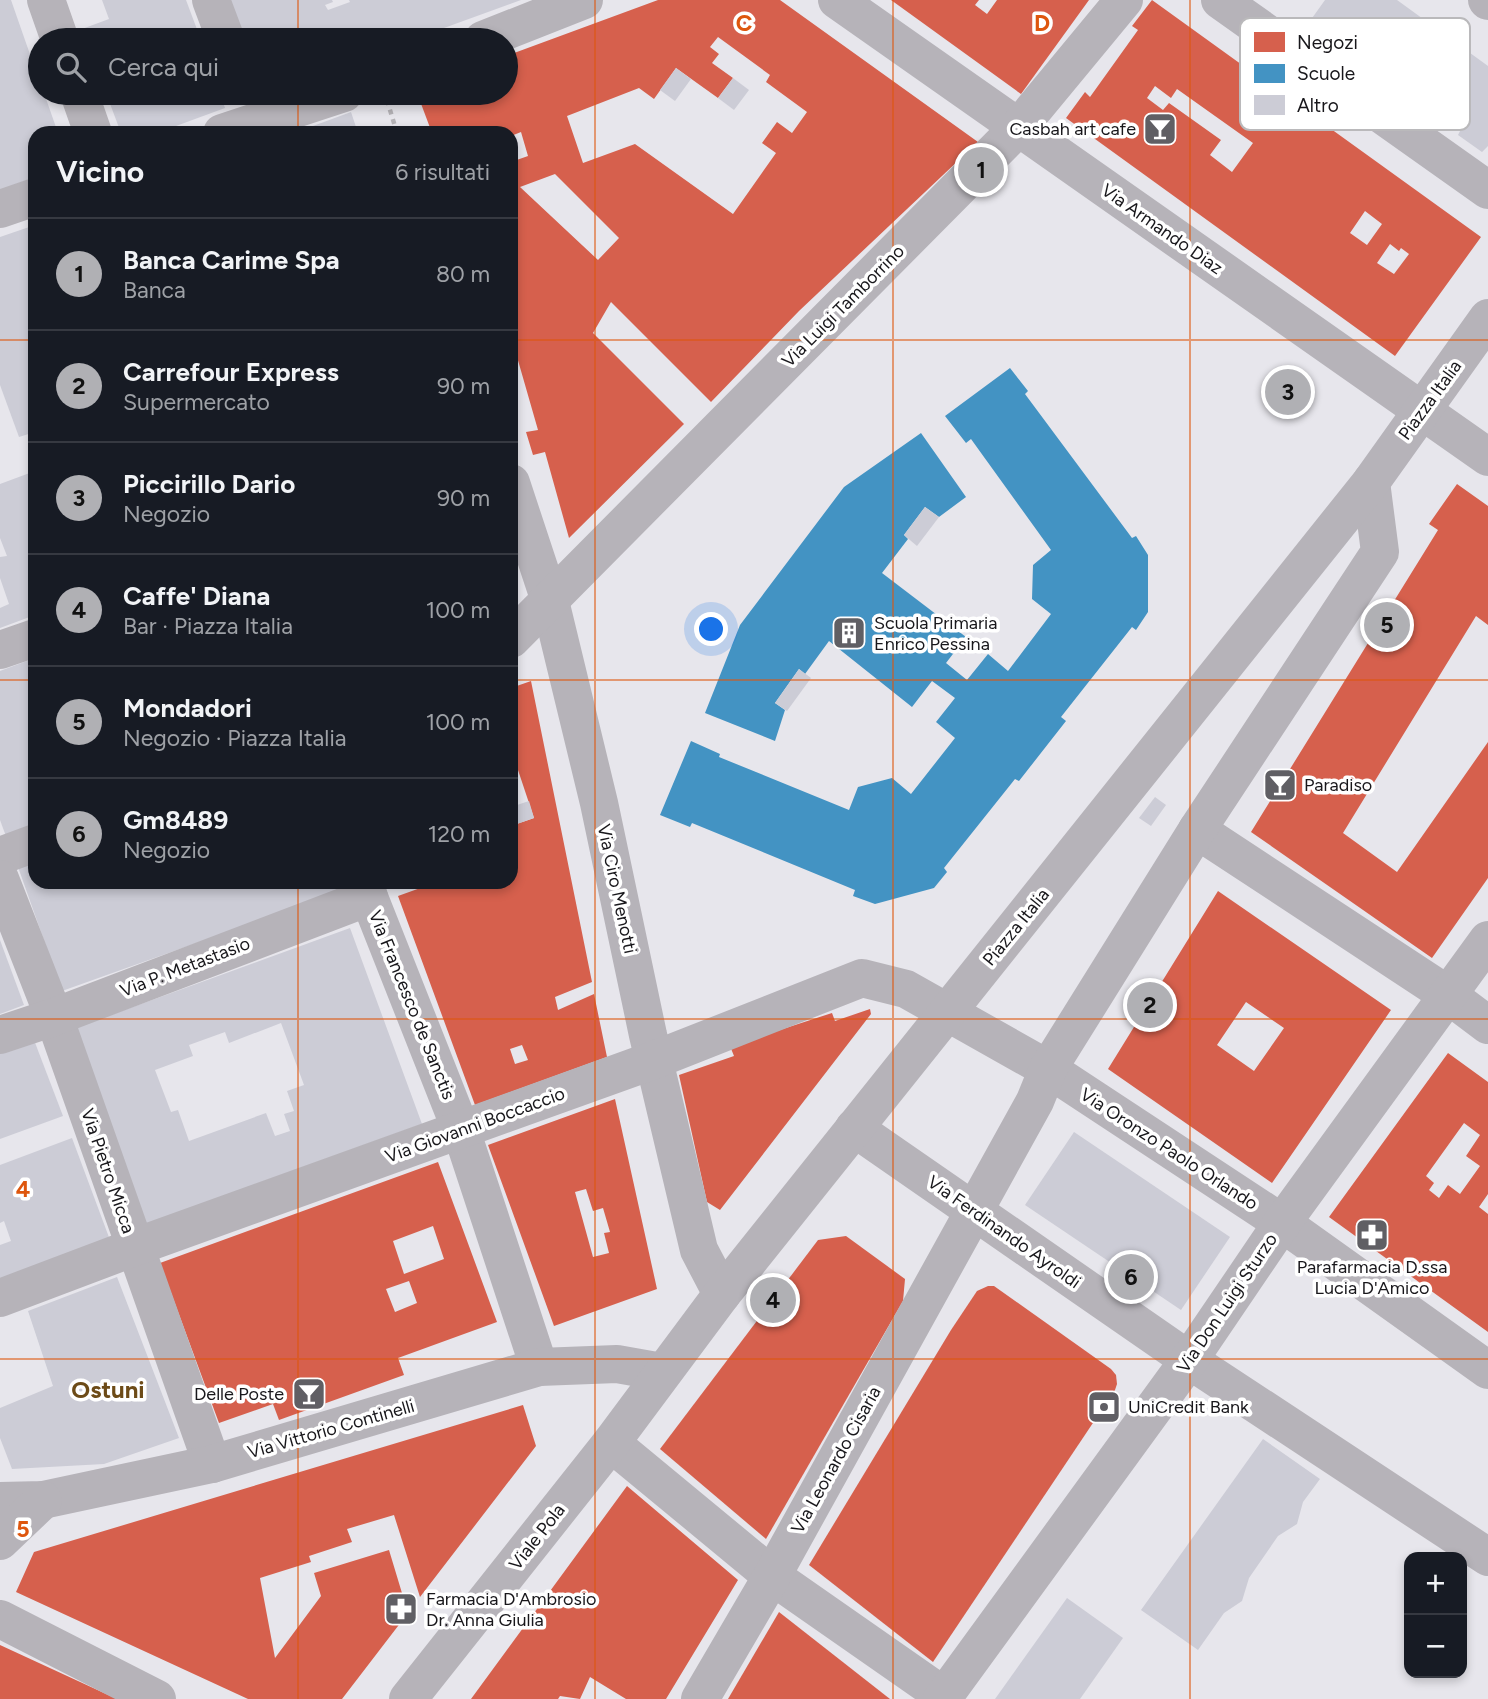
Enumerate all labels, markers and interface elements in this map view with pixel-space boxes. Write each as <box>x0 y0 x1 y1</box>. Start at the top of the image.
text: C <box>736 9 753 37</box>
text: D <box>1034 9 1050 37</box>
legend <box>1240 18 1470 130</box>
search box <box>28 28 518 105</box>
text: Negozi <box>1297 31 1358 54</box>
icon: search <box>52 48 90 86</box>
text: Cerca qui <box>108 51 219 83</box>
text: Scuole <box>1297 62 1355 85</box>
text: Altro <box>1297 94 1339 117</box>
bar icon: Casbah art cafe <box>1141 110 1179 148</box>
place label: Casbah art cafe <box>1009 118 1136 140</box>
pin: 1 <box>958 144 1004 196</box>
text: Vicino <box>56 153 144 190</box>
text: 6 risultati <box>395 158 490 186</box>
street label: Via Armando Diaz <box>1097 179 1227 279</box>
street label: Via Luigi Tamborrino <box>777 240 909 372</box>
text: Banca Carime Spa <box>123 244 340 276</box>
text: 1 <box>74 260 84 288</box>
text: 80 m <box>436 260 490 288</box>
text: Banca <box>123 276 186 304</box>
text: Carrefour Express <box>123 356 339 388</box>
street label: Piazza Italia <box>1394 356 1466 444</box>
pin: 3 <box>1265 366 1311 418</box>
text: 2 <box>72 372 86 400</box>
text: 90 m <box>437 372 490 400</box>
text: Supermercato <box>123 388 270 416</box>
text: Piccirillo Dario <box>123 468 295 500</box>
text: 3 <box>73 484 85 512</box>
text: 90 m <box>437 484 490 512</box>
text: Negozio <box>123 500 210 528</box>
text: Caffe' Diana <box>123 580 270 612</box>
text: 4 <box>72 596 86 624</box>
text: 100 m <box>426 596 490 624</box>
pin: 5 <box>1364 599 1410 651</box>
text: Bar · Piazza Italia <box>123 612 293 640</box>
your location <box>694 612 728 646</box>
place label: Scuola Primaria Enrico Pessina <box>874 612 997 655</box>
building icon: Scuola Primaria Enrico Pessina <box>830 614 868 652</box>
text: Mondadori <box>123 692 252 724</box>
text: 5 <box>72 708 86 736</box>
text: 100 m <box>426 708 490 736</box>
text: Negozio · Piazza Italia <box>123 724 346 752</box>
bar icon: Paradiso <box>1261 766 1299 804</box>
place label: Paradiso <box>1304 774 1372 796</box>
text: Gm8489 <box>123 804 228 836</box>
text: 6 <box>72 820 86 848</box>
text: 120 m <box>428 820 490 848</box>
street label: Via Ciro Menotti <box>593 822 641 956</box>
text: Negozio <box>123 836 210 864</box>
street label: Piazza Italia <box>978 884 1054 970</box>
street label: Via Francesco de Sanctis <box>364 907 460 1103</box>
street label: Via P. Metastasio <box>117 932 253 1002</box>
pin: 2 <box>1127 979 1173 1031</box>
street label: Via Giovanni Boccaccio <box>382 1082 568 1168</box>
street label: Via Oronzo Paolo Orlando <box>1076 1083 1262 1215</box>
street label: Via Pietro Micca <box>76 1106 140 1236</box>
street label: Via Ferdinando Ayroldi <box>923 1171 1085 1293</box>
text: 4 <box>16 1175 30 1203</box>
pharmacy icon: Parafarmacia D.ssa Lucia D'Amico <box>1353 1216 1391 1254</box>
street label: Via Don Luigi Sturzo <box>1172 1229 1282 1377</box>
pin: 6 <box>1108 1251 1154 1303</box>
place label: Parafarmacia D.ssa Lucia D'Amico <box>1297 1256 1447 1299</box>
pin: 4 <box>750 1274 796 1326</box>
district label: Ostuni <box>71 1375 145 1404</box>
bar icon: Delle Poste <box>290 1375 328 1413</box>
place label: Delle Poste <box>194 1383 284 1405</box>
street label: Via Leonardo Cisaria <box>786 1383 886 1537</box>
bank icon: UniCredit Bank <box>1085 1388 1123 1426</box>
street label: Via Vittorio Continelli <box>245 1395 417 1463</box>
place label: UniCredit Bank <box>1128 1396 1249 1418</box>
street label: Viale Pola <box>504 1500 570 1574</box>
text: 5 <box>16 1515 30 1543</box>
map controls <box>1404 1552 1467 1678</box>
button: + <box>1404 1552 1467 1615</box>
place label: Farmacia D'Ambrosio Dr. Anna Giulia <box>426 1588 597 1631</box>
pharmacy icon: Farmacia D'Ambrosio Dr. Anna Giulia <box>382 1590 420 1628</box>
button: − <box>1404 1615 1467 1678</box>

